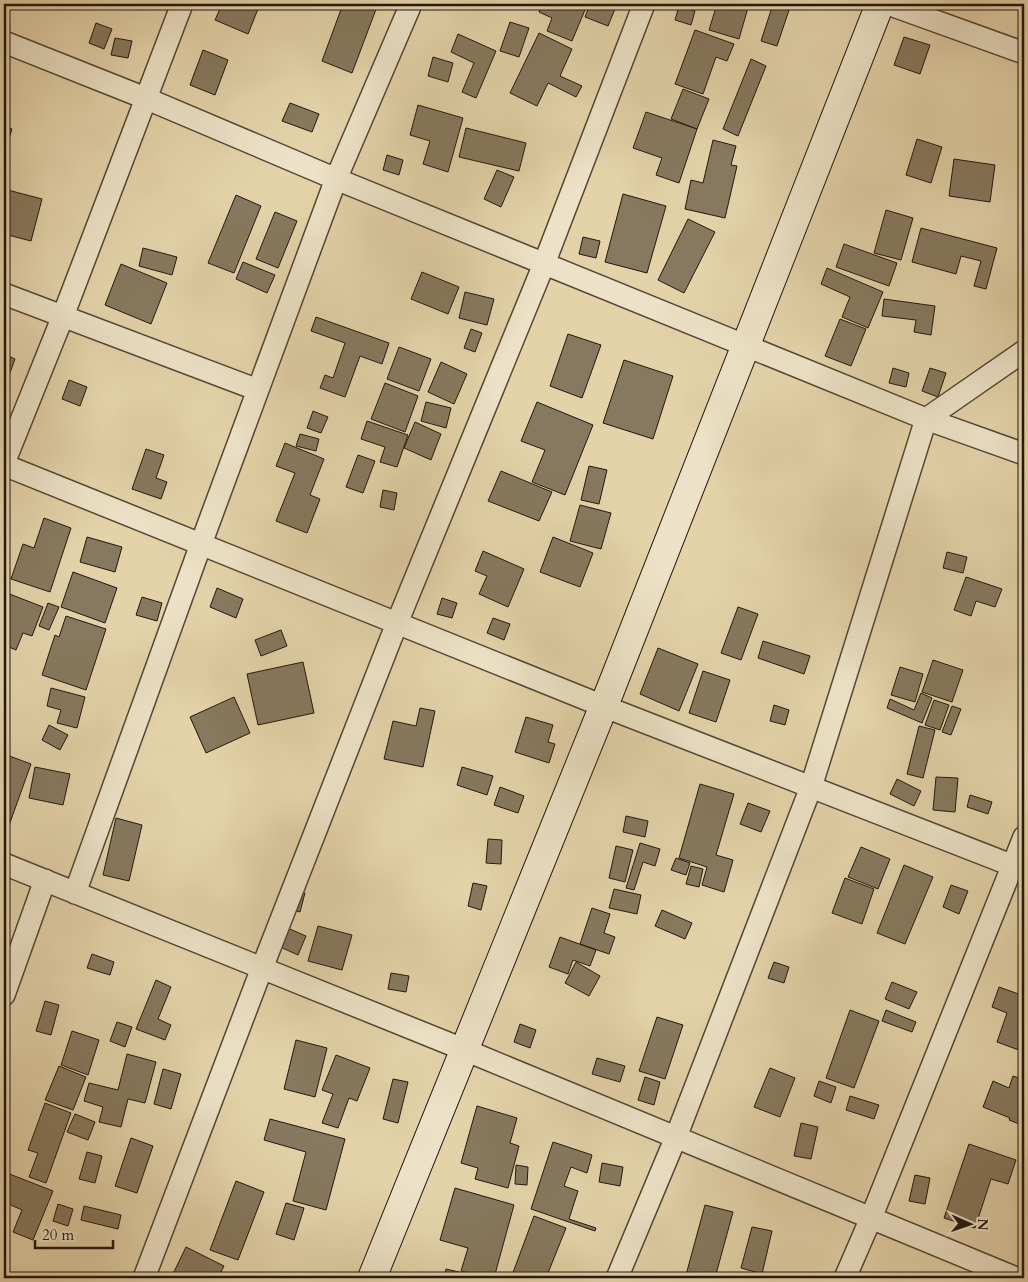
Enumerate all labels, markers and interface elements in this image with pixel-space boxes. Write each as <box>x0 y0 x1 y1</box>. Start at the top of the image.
north arrow <box>946 1200 996 1250</box>
scale bar <box>35 1217 112 1249</box>
text: N <box>973 1218 992 1231</box>
text: 20 m <box>42 1225 74 1245</box>

